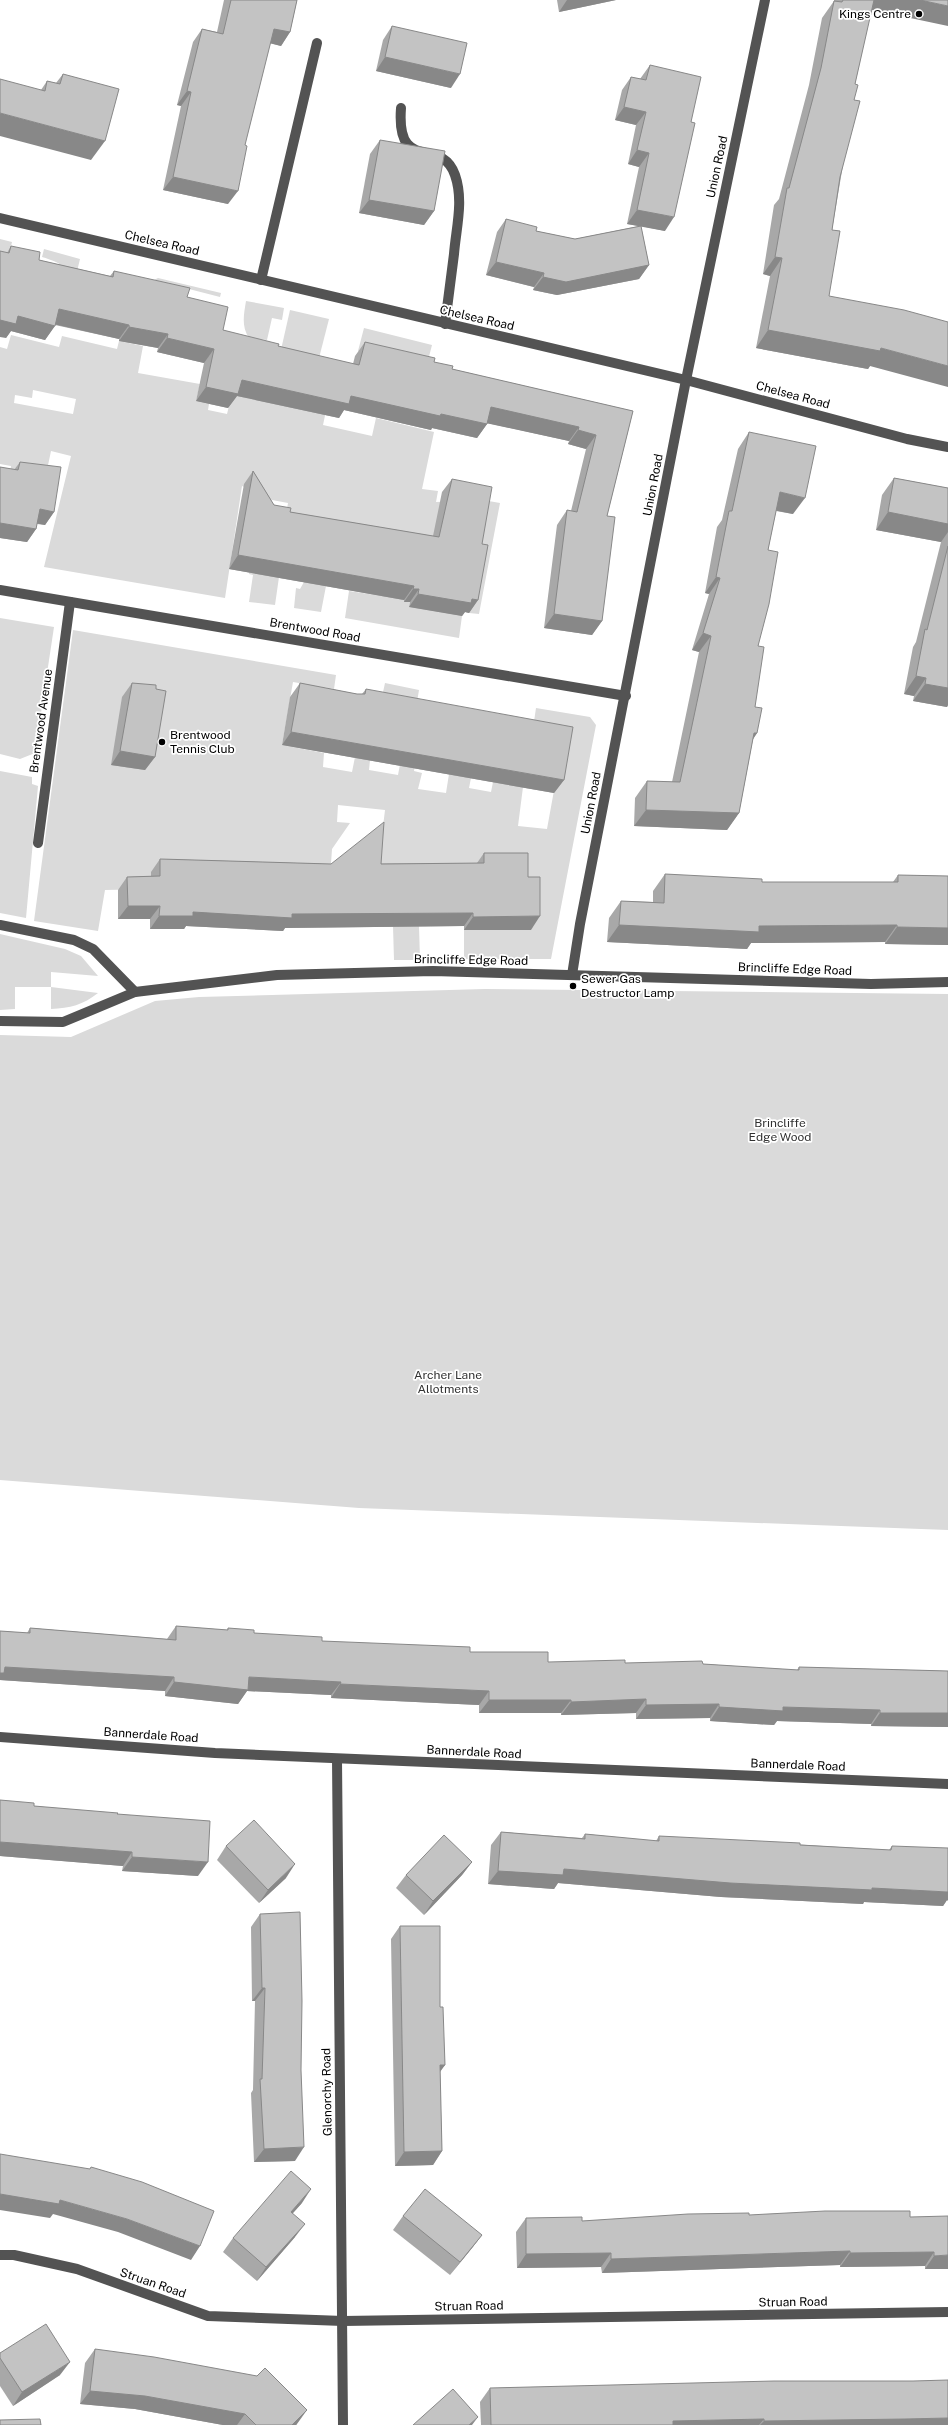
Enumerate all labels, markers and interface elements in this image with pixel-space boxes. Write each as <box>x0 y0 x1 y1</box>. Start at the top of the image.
place label: Kings Centre <box>839 7 911 21</box>
marker: Kings Centre <box>914 9 924 19</box>
street label: Union Road <box>704 135 730 199</box>
street label: Chelsea Road <box>123 228 201 258</box>
street label: Chelsea Road <box>438 303 516 333</box>
street label: Chelsea Road <box>754 378 832 412</box>
street label: Union Road <box>640 453 666 517</box>
street label: Brentwood Road <box>268 615 362 645</box>
street label: Brentwood Avenue <box>27 668 55 774</box>
place label: Brentwood Tennis Club <box>170 728 235 756</box>
marker: Brentwood Tennis Club <box>157 737 167 747</box>
street label: Union Road <box>578 771 604 835</box>
street label: Brincliffe Edge Road <box>414 952 528 968</box>
street label: Brincliffe Edge Road <box>738 960 852 978</box>
place label: Sewer Gas Destructor Lamp <box>581 972 674 1000</box>
marker: Sewer Gas Destructor Lamp <box>568 981 578 991</box>
park label: Brincliffe Edge Wood <box>749 1116 811 1144</box>
park label: Archer Lane Allotments <box>414 1368 482 1396</box>
street label: Bannerdale Road <box>103 1725 199 1745</box>
street label: Bannerdale Road <box>426 1743 522 1761</box>
street label: Bannerdale Road <box>750 1756 846 1774</box>
street label: Glenorchy Road <box>319 2048 335 2136</box>
street label: Struan Road <box>118 2265 188 2301</box>
street label: Struan Road <box>758 2294 828 2310</box>
street label: Struan Road <box>434 2298 504 2314</box>

